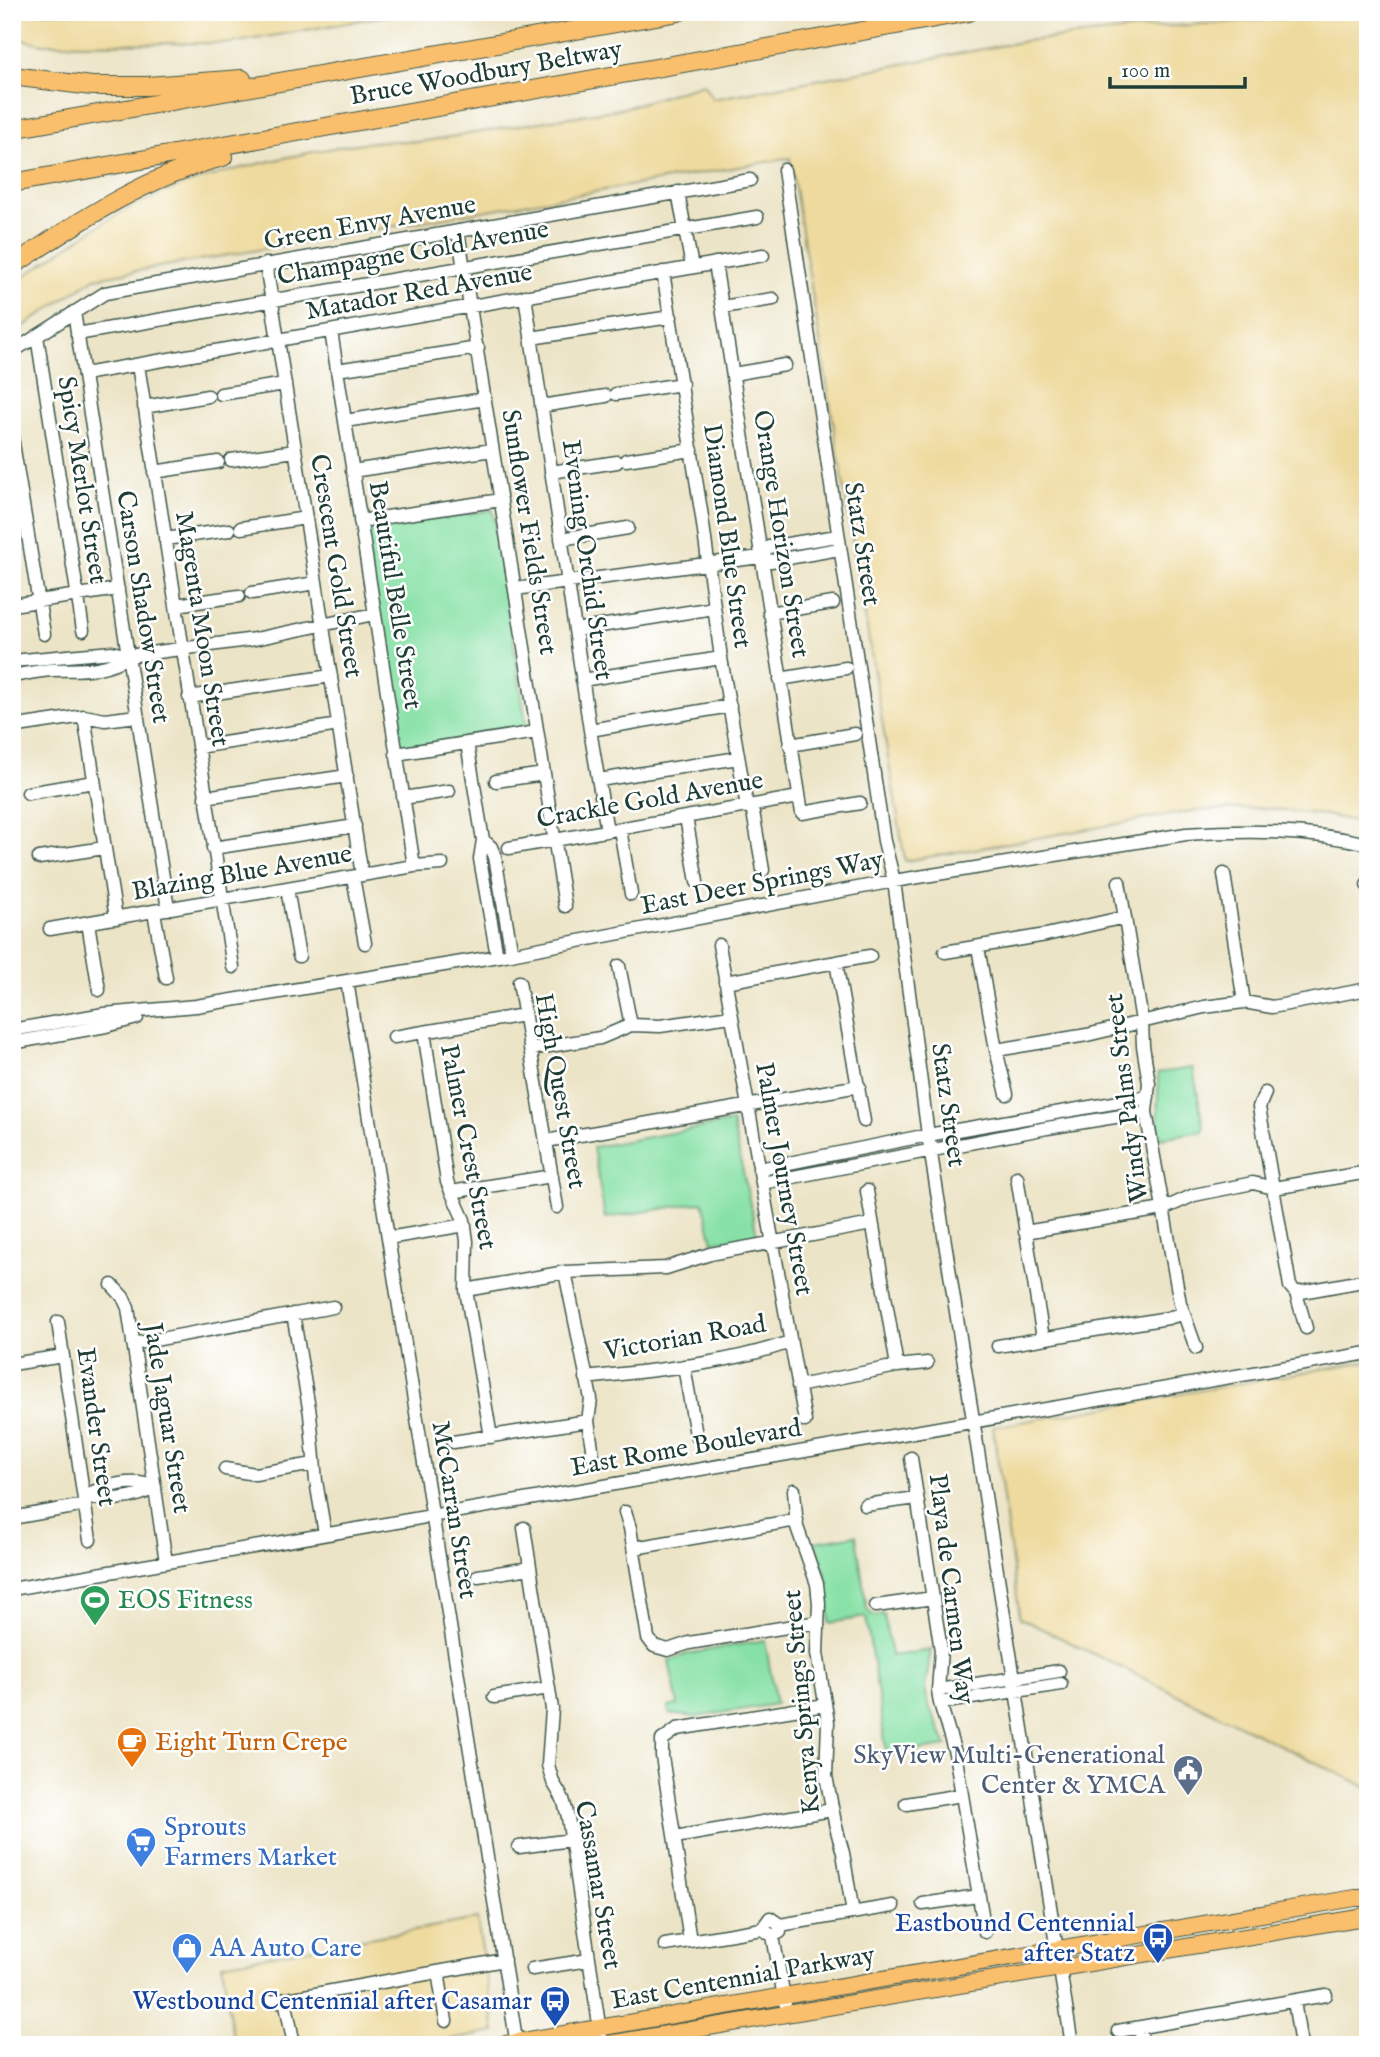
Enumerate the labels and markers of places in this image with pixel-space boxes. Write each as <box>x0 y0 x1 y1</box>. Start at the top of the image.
sports icon: EOS Fitness <box>78 1583 112 1627</box>
place label: EOS Fitness <box>118 1584 253 1617</box>
cafe icon: Eight Turn Crepe <box>115 1725 149 1769</box>
place label: Eight Turn Crepe <box>155 1726 348 1759</box>
place label: SkyView Multi-Generational Center & YMCA <box>853 1739 1166 1802</box>
public building icon: SkyView Multi-Generational Center & YMCA <box>1171 1753 1205 1797</box>
place label: Sprouts Farmers Market <box>164 1811 337 1874</box>
supermarket icon: Sprouts Farmers Market <box>124 1825 158 1869</box>
place label: Eastbound Centennial after Statz <box>895 1907 1136 1970</box>
bus stop icon: Eastbound Centennial after Statz <box>1141 1921 1175 1965</box>
shop icon: AA Auto Care <box>170 1931 204 1975</box>
place label: AA Auto Care <box>209 1932 362 1965</box>
bus stop icon: Westbound Centennial after Casamar <box>538 1984 572 2028</box>
place label: Westbound Centennial after Casamar <box>132 1985 532 2018</box>

